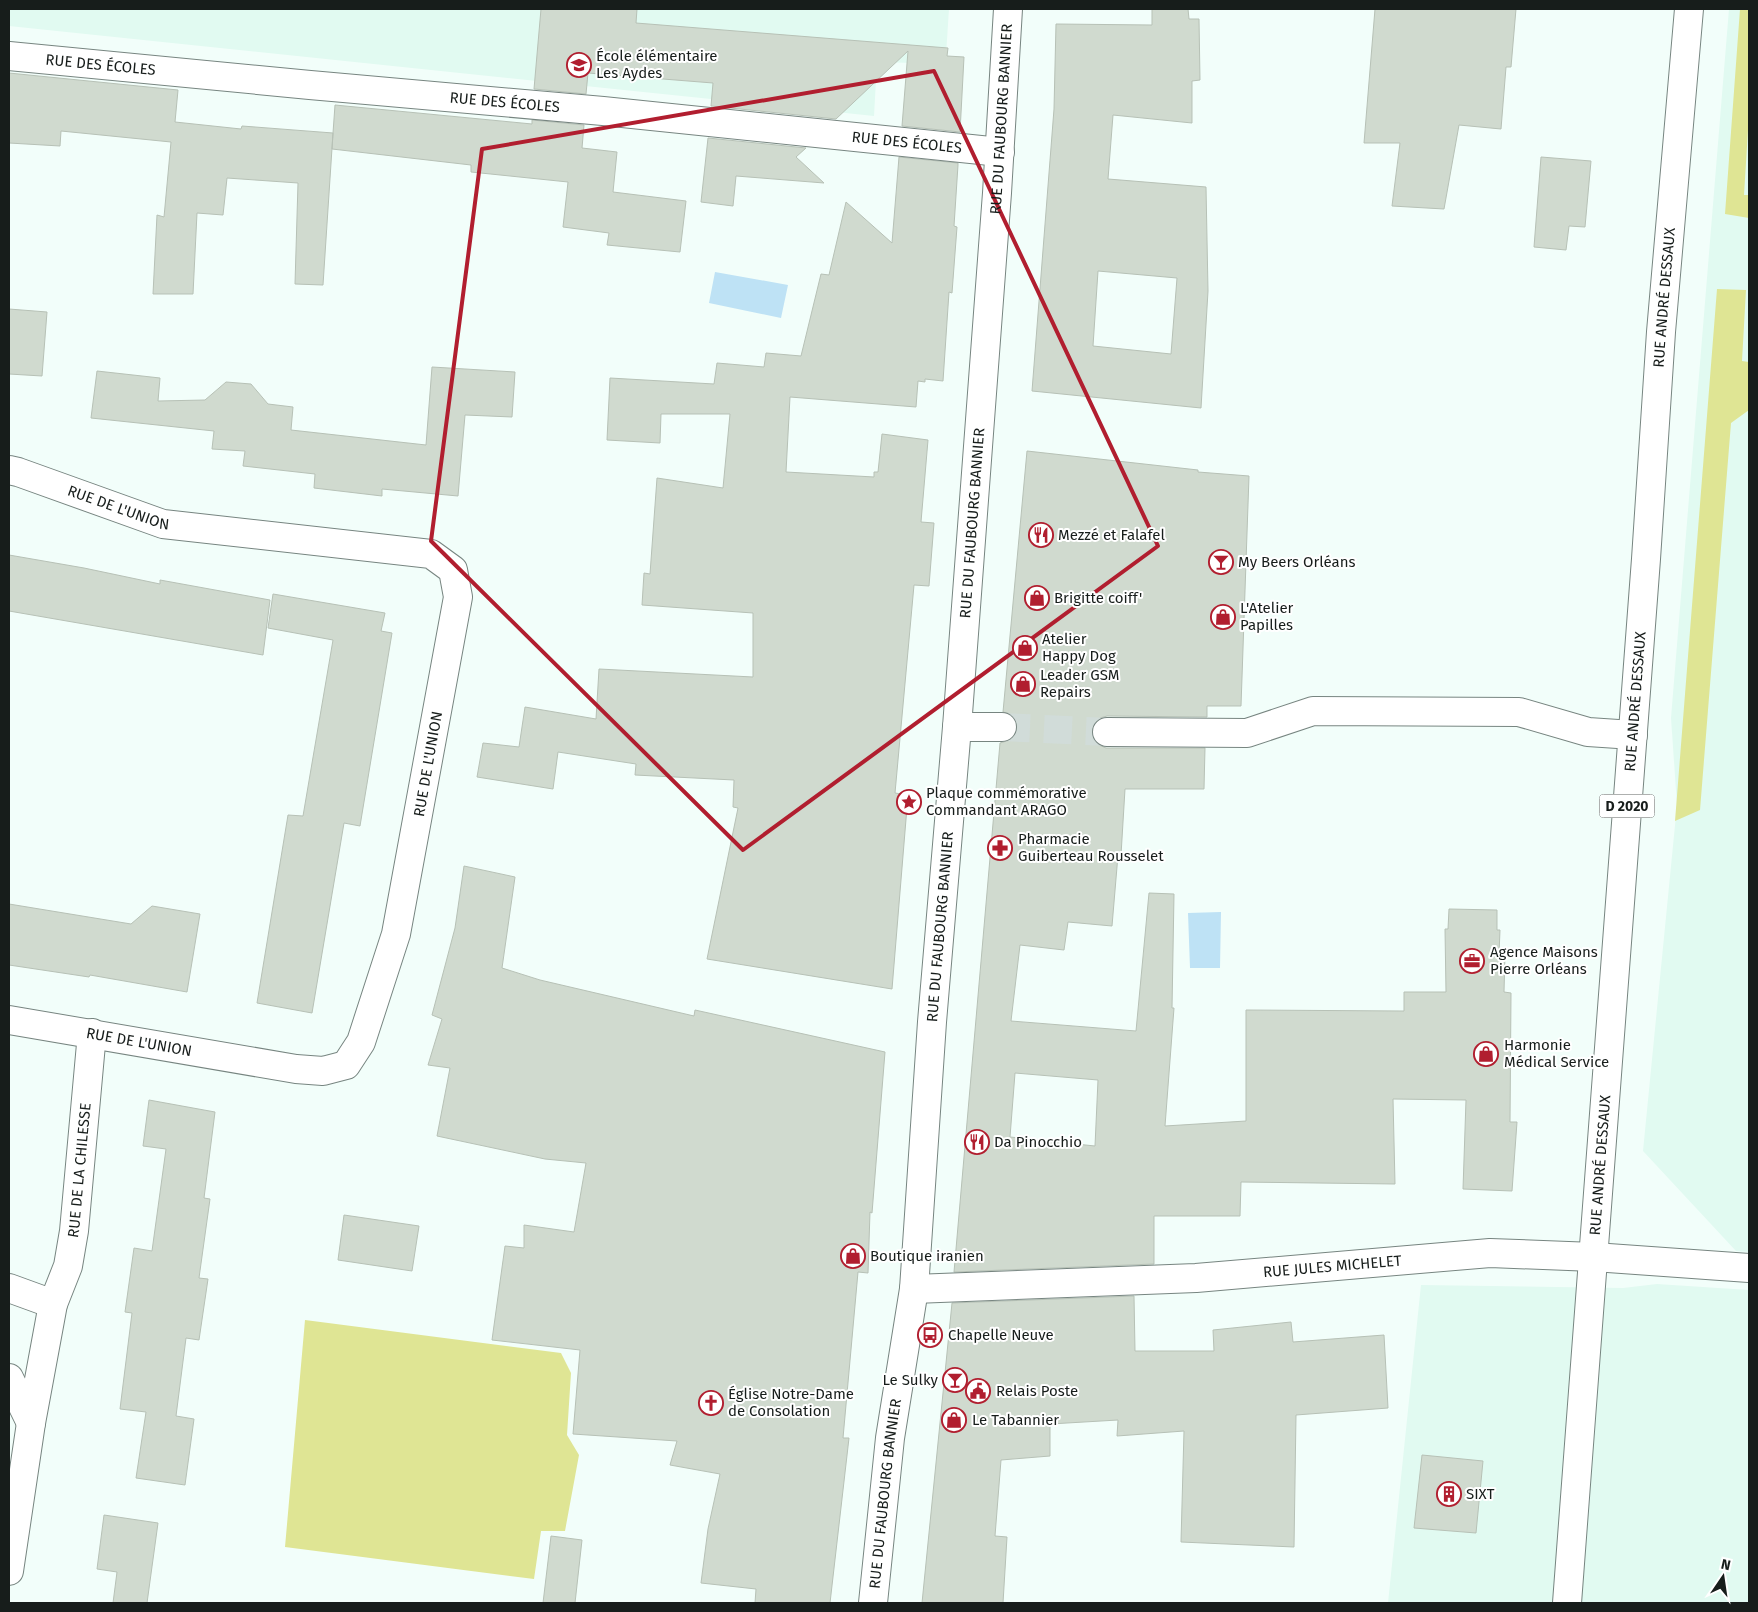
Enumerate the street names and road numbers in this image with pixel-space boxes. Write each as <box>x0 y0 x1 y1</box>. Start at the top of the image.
street label: RUE DU FAUBOURG BANNIER <box>986 23 1016 215</box>
street label: RUE DES ÉCOLES <box>45 51 156 79</box>
street label: RUE DES ÉCOLES <box>449 88 561 116</box>
street label: RUE DES ÉCOLES <box>851 128 963 157</box>
street label: RUE ANDRÉ DESSAUX <box>1650 226 1679 368</box>
street label: RUE DU FAUBOURG BANNIER <box>956 427 988 619</box>
street label: RUE DE L'UNION <box>65 481 170 534</box>
street label: RUE ANDRÉ DESSAUX <box>1621 630 1650 772</box>
street label: RUE DE L'UNION <box>410 710 446 818</box>
road number: D 2020 <box>1600 794 1654 818</box>
street label: RUE DU FAUBOURG BANNIER <box>923 831 957 1023</box>
street label: RUE DE L'UNION <box>85 1024 193 1060</box>
street label: RUE ANDRÉ DESSAUX <box>1586 1094 1614 1236</box>
street label: RUE DE LA CHILESSE <box>64 1102 95 1239</box>
street label: RUE JULES MICHELET <box>1262 1252 1403 1281</box>
street label: RUE DU FAUBOURG BANNIER <box>866 1397 905 1590</box>

